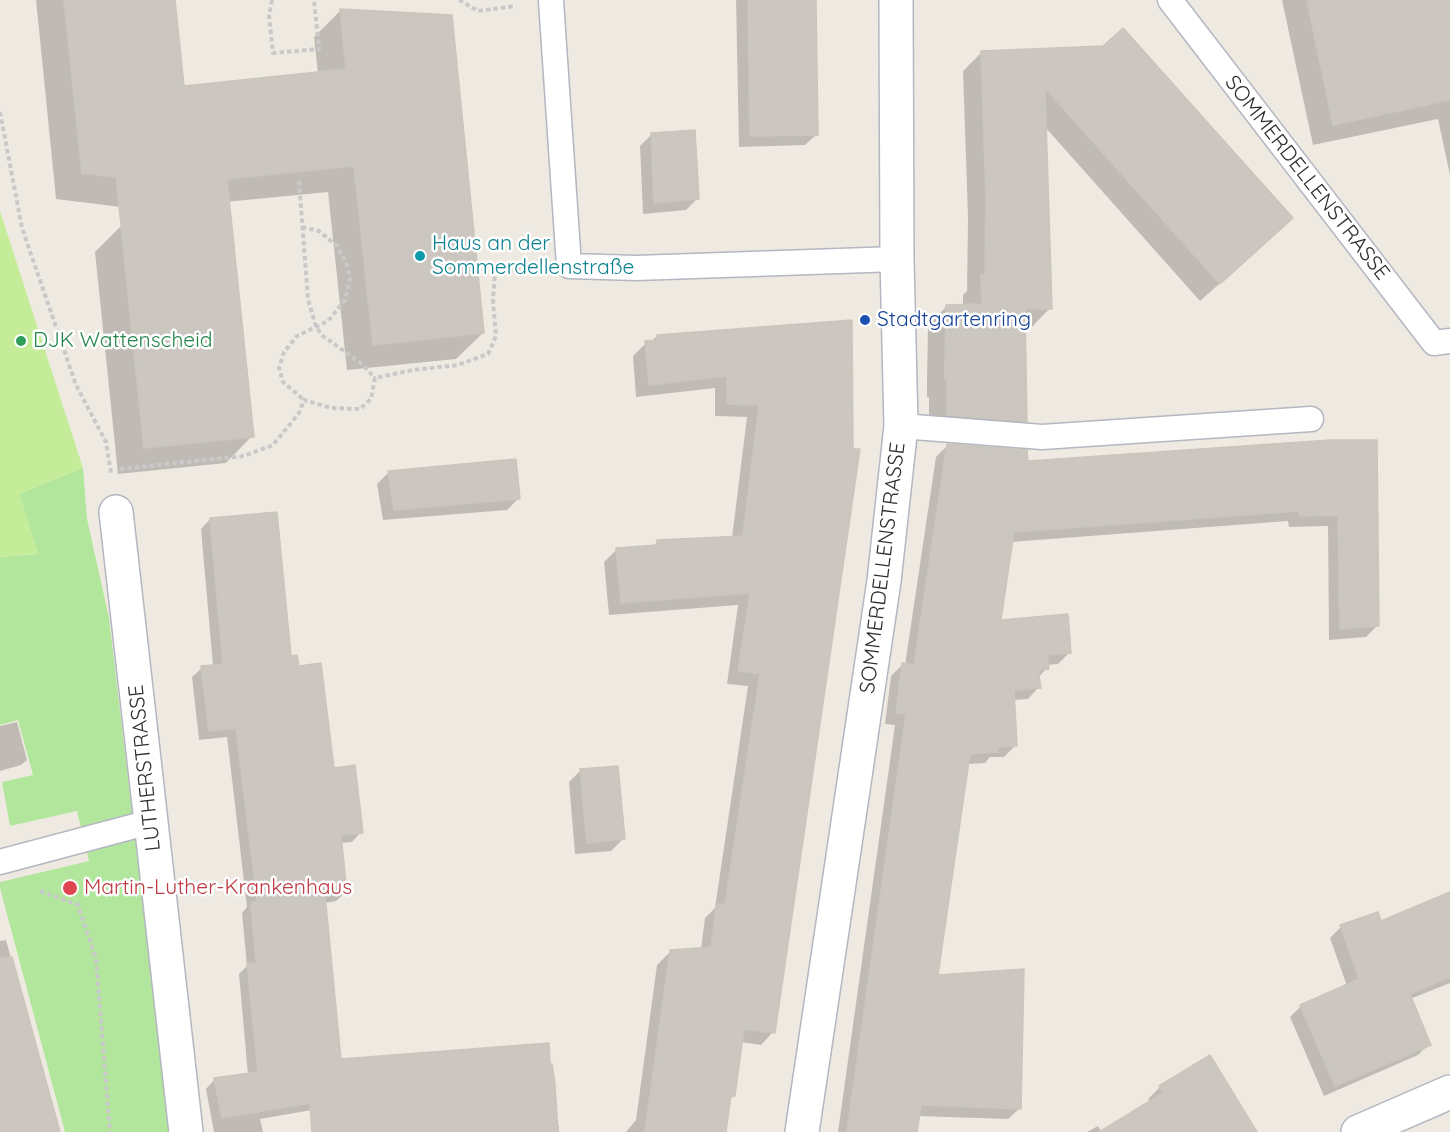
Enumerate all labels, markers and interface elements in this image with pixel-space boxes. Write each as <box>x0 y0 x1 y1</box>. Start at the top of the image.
street label: SOMMERDELLENSTRASSE <box>1219 71 1395 285</box>
place label: Haus an der Sommerdellenstraße <box>432 231 634 281</box>
marker: Haus an der Sommerdellenstraße <box>413 249 427 263</box>
place label: Stadtgartenring <box>877 307 1031 333</box>
marker: Stadtgartenring <box>858 313 872 327</box>
place label: DJK Wattenscheid <box>33 328 212 354</box>
marker: DJK Wattenscheid <box>14 334 28 348</box>
street label: SOMMERDELLENSTRASSE <box>855 441 911 695</box>
street label: LUTHERSTRASSE <box>124 684 166 852</box>
place label: Martin-Luther-Krankenhaus <box>84 875 352 901</box>
marker: Martin-Luther-Krankenhaus <box>61 879 79 897</box>

